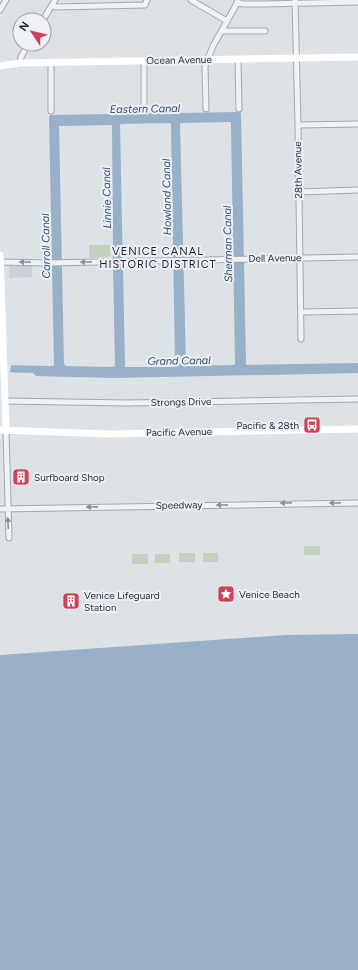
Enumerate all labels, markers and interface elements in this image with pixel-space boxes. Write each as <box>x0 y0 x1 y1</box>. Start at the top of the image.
north arrow <box>12 12 52 52</box>
text: N <box>16 19 32 34</box>
street label: Ocean Avenue <box>146 53 212 67</box>
water label: Eastern Canal <box>110 102 181 116</box>
street label: 28th Avenue <box>291 141 305 199</box>
water label: Howland Canal <box>160 158 174 236</box>
water label: Linnie Canal <box>100 167 114 229</box>
water label: Sherman Canal <box>221 205 235 282</box>
water label: Carroll Canal <box>39 213 53 279</box>
district label: VENICE CANAL HISTORIC DISTRICT <box>99 245 217 271</box>
street label: Dell Avenue <box>248 251 302 265</box>
one-way arrow <box>18 259 31 265</box>
one-way arrow <box>79 259 92 265</box>
water label: Grand Canal <box>147 354 211 368</box>
street label: Strongs Drive <box>150 395 212 409</box>
bus stop icon: Pacific & 28th <box>302 415 322 435</box>
place label: Pacific & 28th <box>237 419 299 432</box>
street label: Pacific Avenue <box>146 425 213 439</box>
building icon: Surfboard Shop <box>11 467 31 487</box>
place label: Surfboard Shop <box>34 471 105 484</box>
street label: Speedway <box>155 498 203 512</box>
one-way arrow <box>279 500 292 506</box>
one-way arrow <box>328 500 341 506</box>
one-way arrow <box>216 501 228 508</box>
one-way arrow <box>85 504 98 510</box>
one-way arrow <box>5 517 12 529</box>
place icon: Venice Beach <box>216 584 236 604</box>
place label: Venice Beach <box>239 588 300 601</box>
place label: Venice Lifeguard Station <box>84 589 160 614</box>
building icon: Venice Lifeguard Station <box>61 591 81 611</box>

